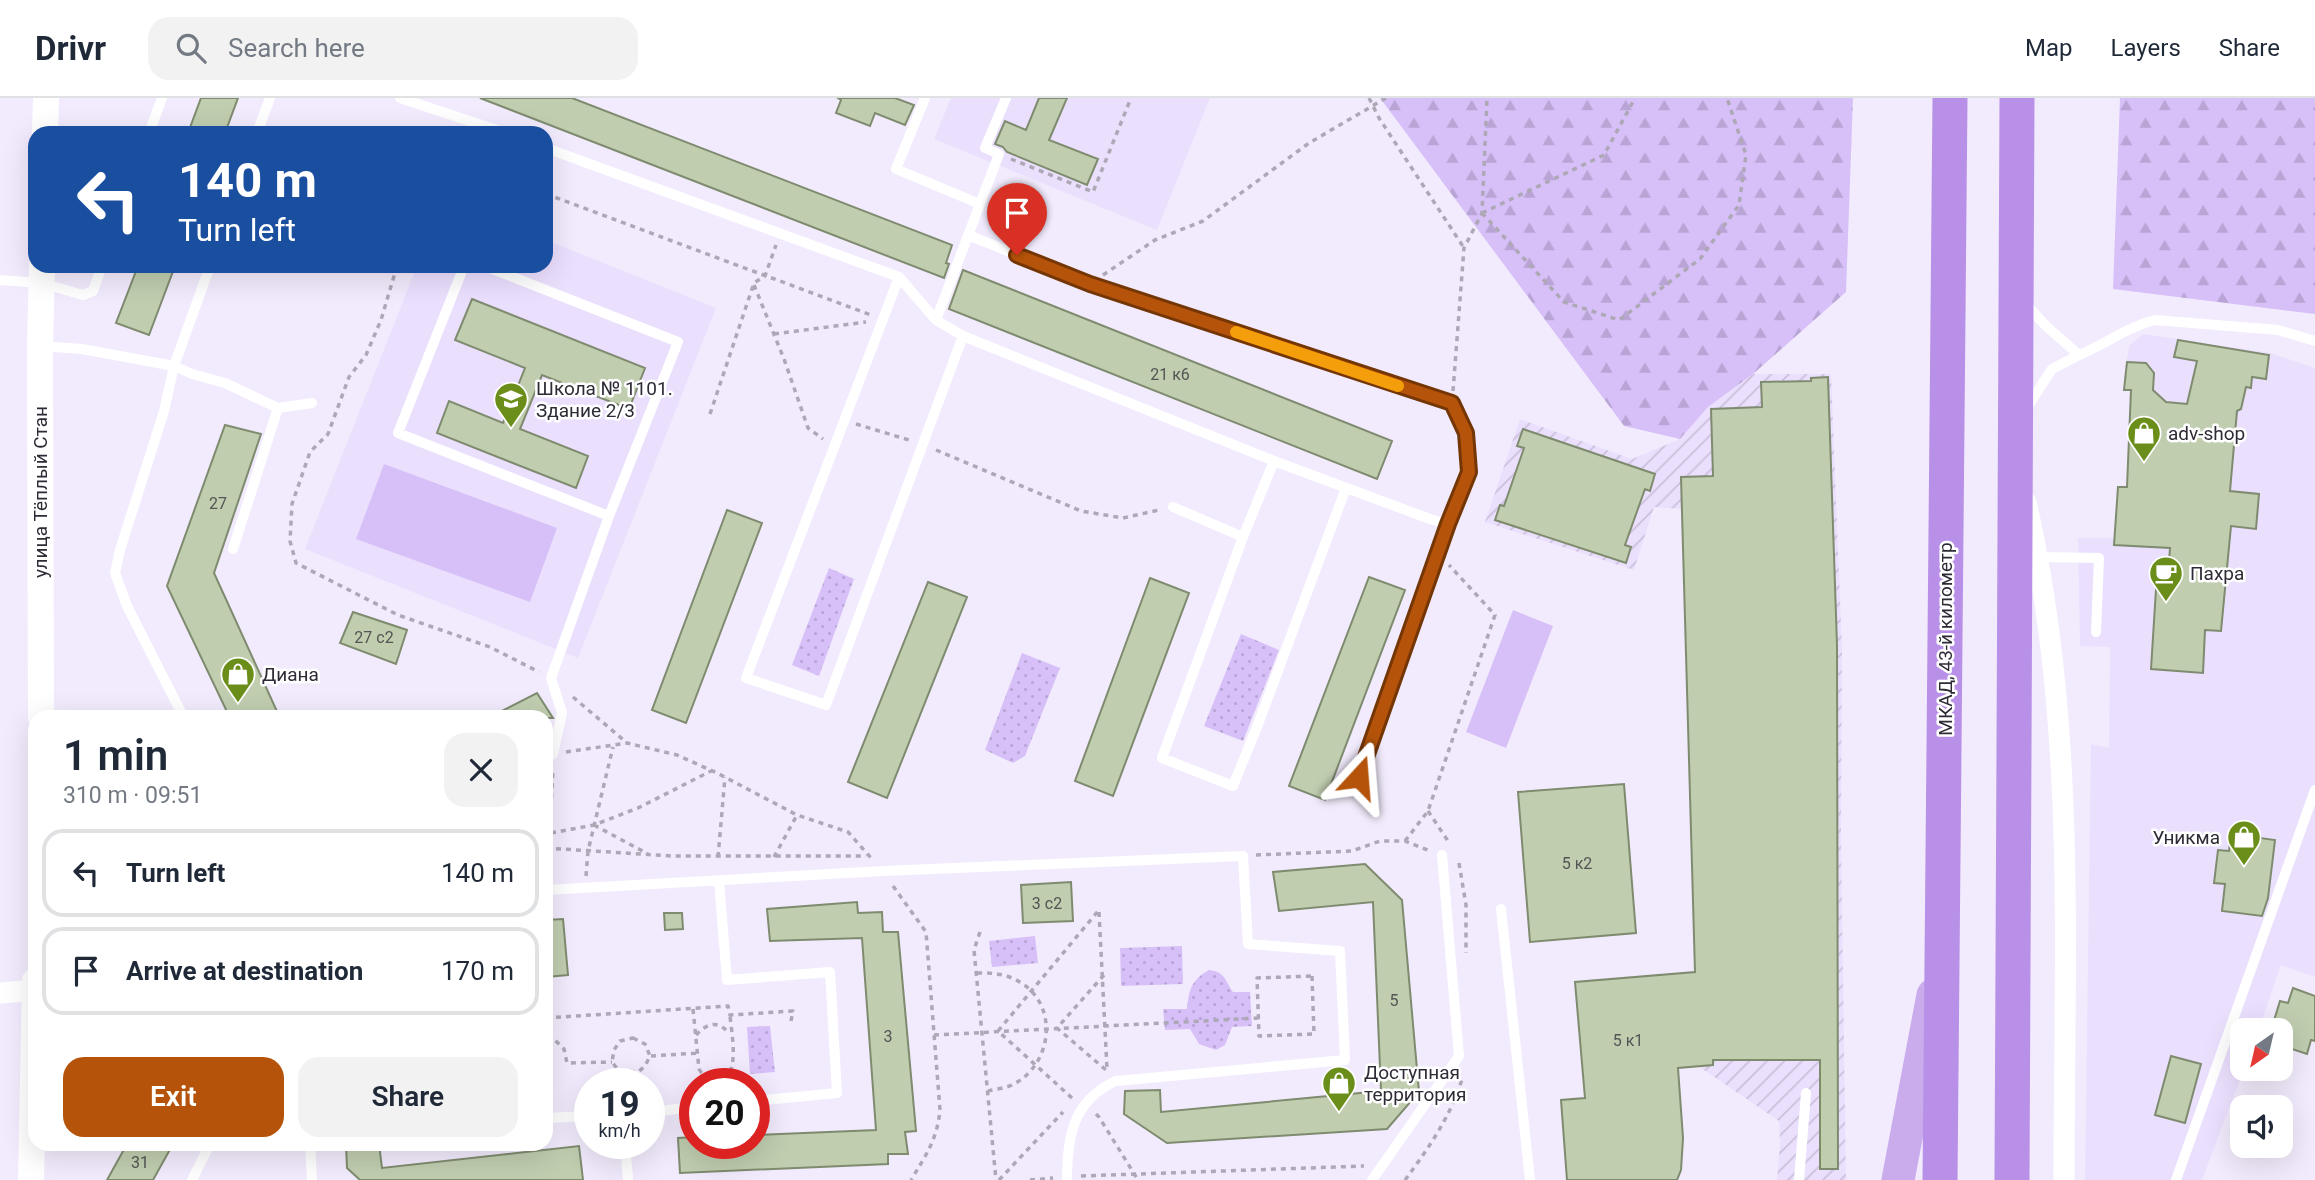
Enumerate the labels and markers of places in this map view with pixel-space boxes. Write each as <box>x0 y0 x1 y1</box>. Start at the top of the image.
pin <box>987 183 1047 255</box>
place label: Школа № 1101. Здание 2/3 <box>536 377 673 422</box>
school or university icon: Школа № 1101. Здание 2/3 <box>492 380 530 429</box>
shop icon: adv-shop <box>2125 414 2163 463</box>
place label: adv-shop <box>2168 422 2245 445</box>
cafe icon: Пахра <box>2147 554 2185 603</box>
place label: Пахра <box>2190 562 2244 585</box>
shop icon: Диана <box>219 655 257 704</box>
place label: Диана <box>262 663 319 686</box>
shop icon: Уникма <box>2225 818 2263 867</box>
place label: Уникма <box>2152 826 2220 849</box>
place label: Доступная территория <box>1364 1061 1466 1106</box>
shop icon: Доступная территория <box>1320 1064 1358 1113</box>

